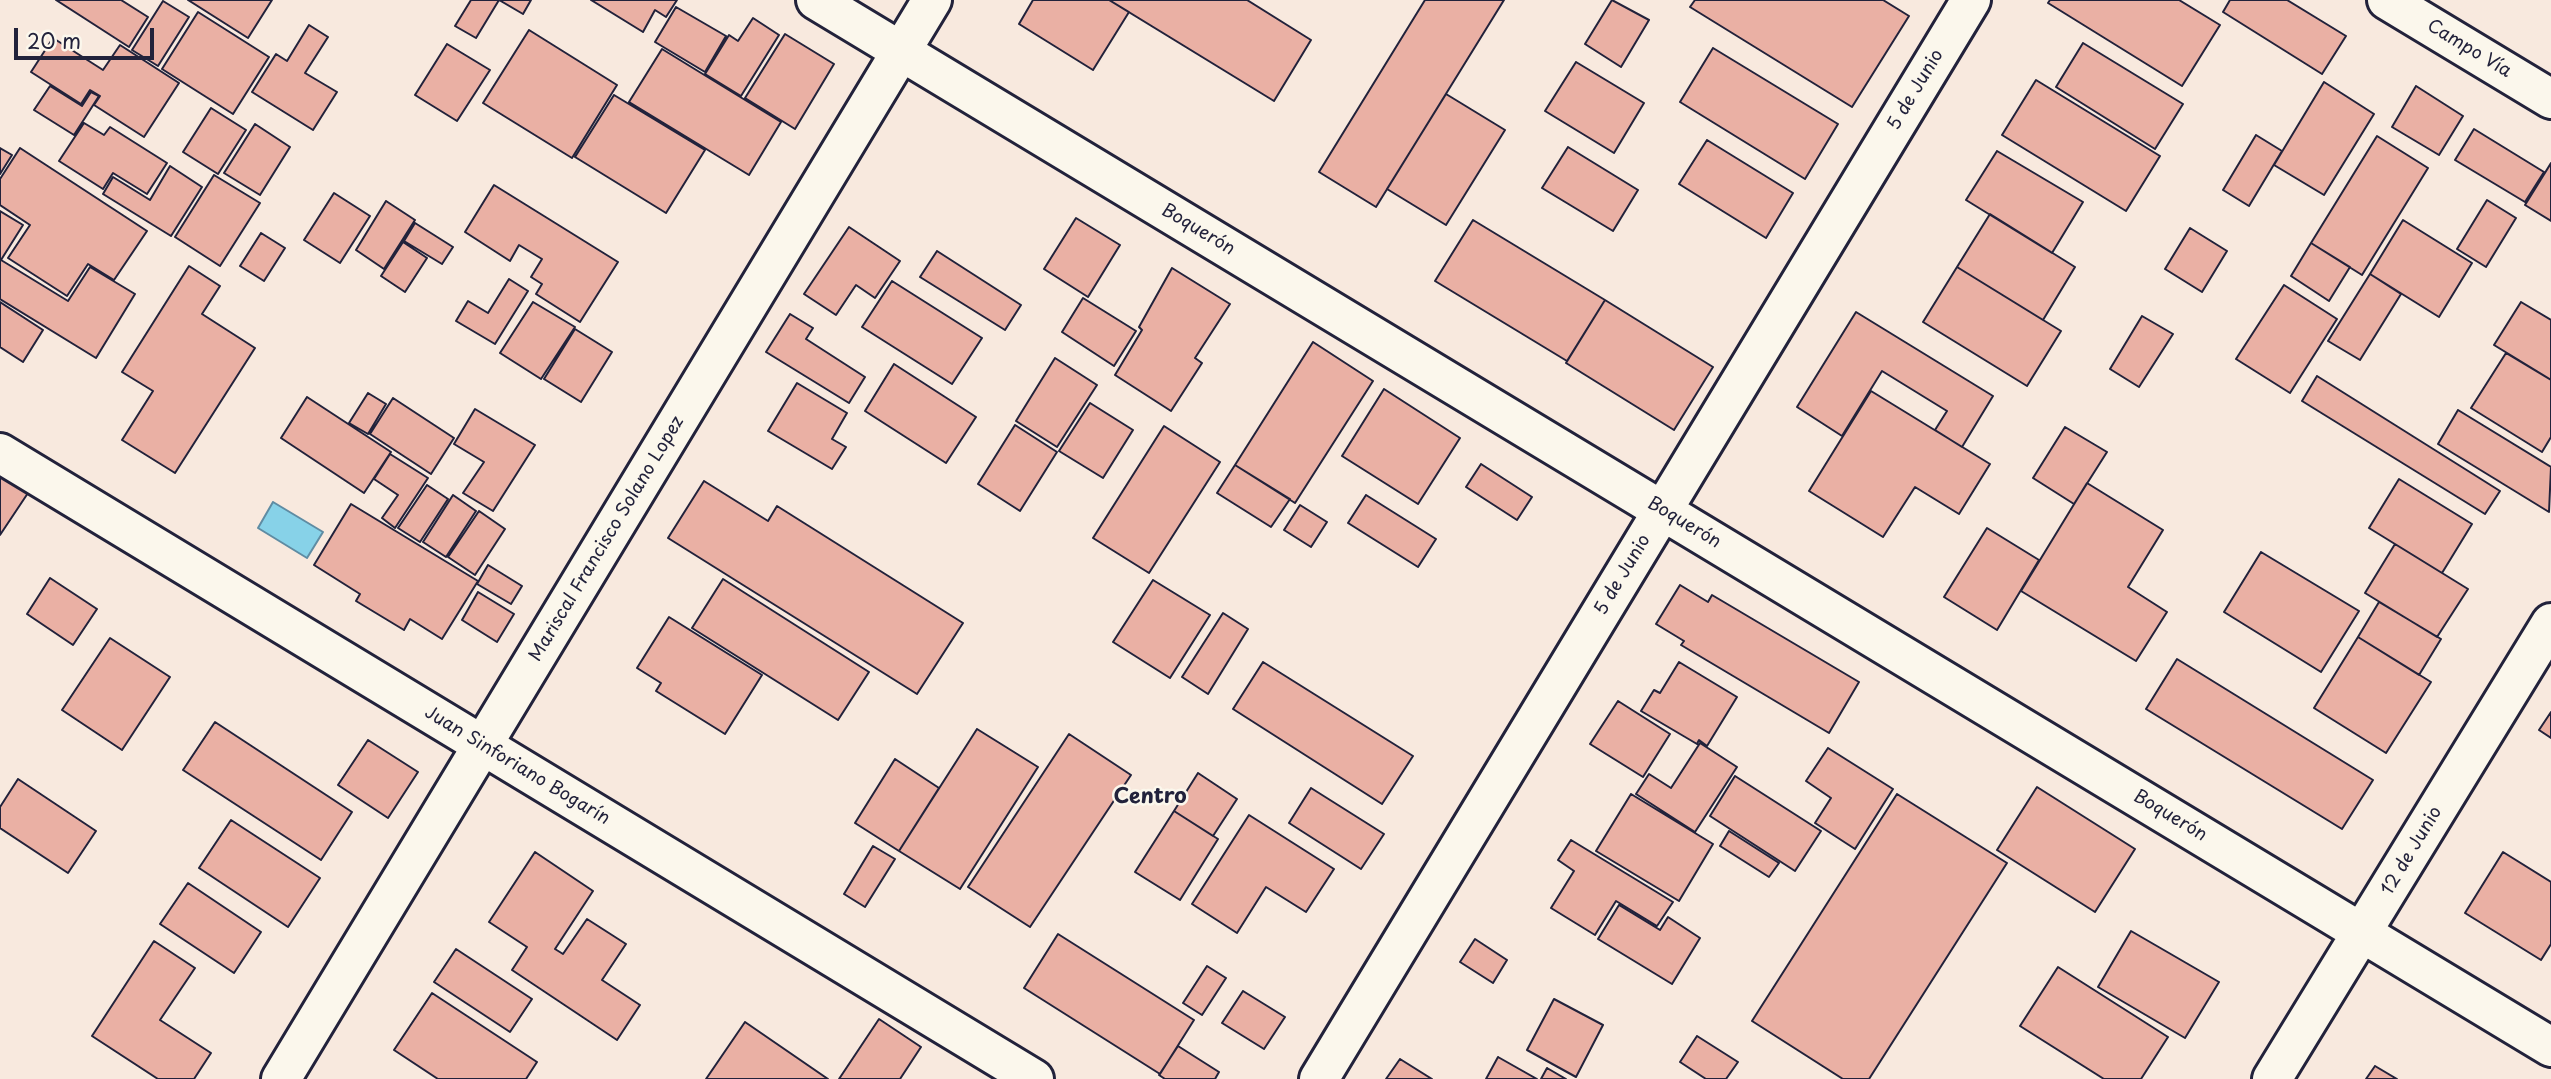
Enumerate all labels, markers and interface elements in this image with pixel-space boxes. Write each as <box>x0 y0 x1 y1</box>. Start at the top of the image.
scale bar <box>18 14 158 58</box>
street label: Campo Vía <box>2423 15 2515 83</box>
text: 20 m <box>27 24 81 56</box>
street label: 5 de Junio <box>1883 46 1949 134</box>
street label: Boquerón <box>1157 200 1239 260</box>
street label: Mariscal Francisco Solano Lopez <box>525 413 689 665</box>
street label: Boquerón <box>1643 493 1725 553</box>
street label: 5 de Junio <box>1590 531 1656 619</box>
street label: Juan Sinforiano Bogarín <box>420 702 614 830</box>
district label: Centro <box>1113 784 1187 810</box>
street label: Boquerón <box>2129 786 2211 846</box>
street label: 12 de Junio <box>2377 803 2447 899</box>

